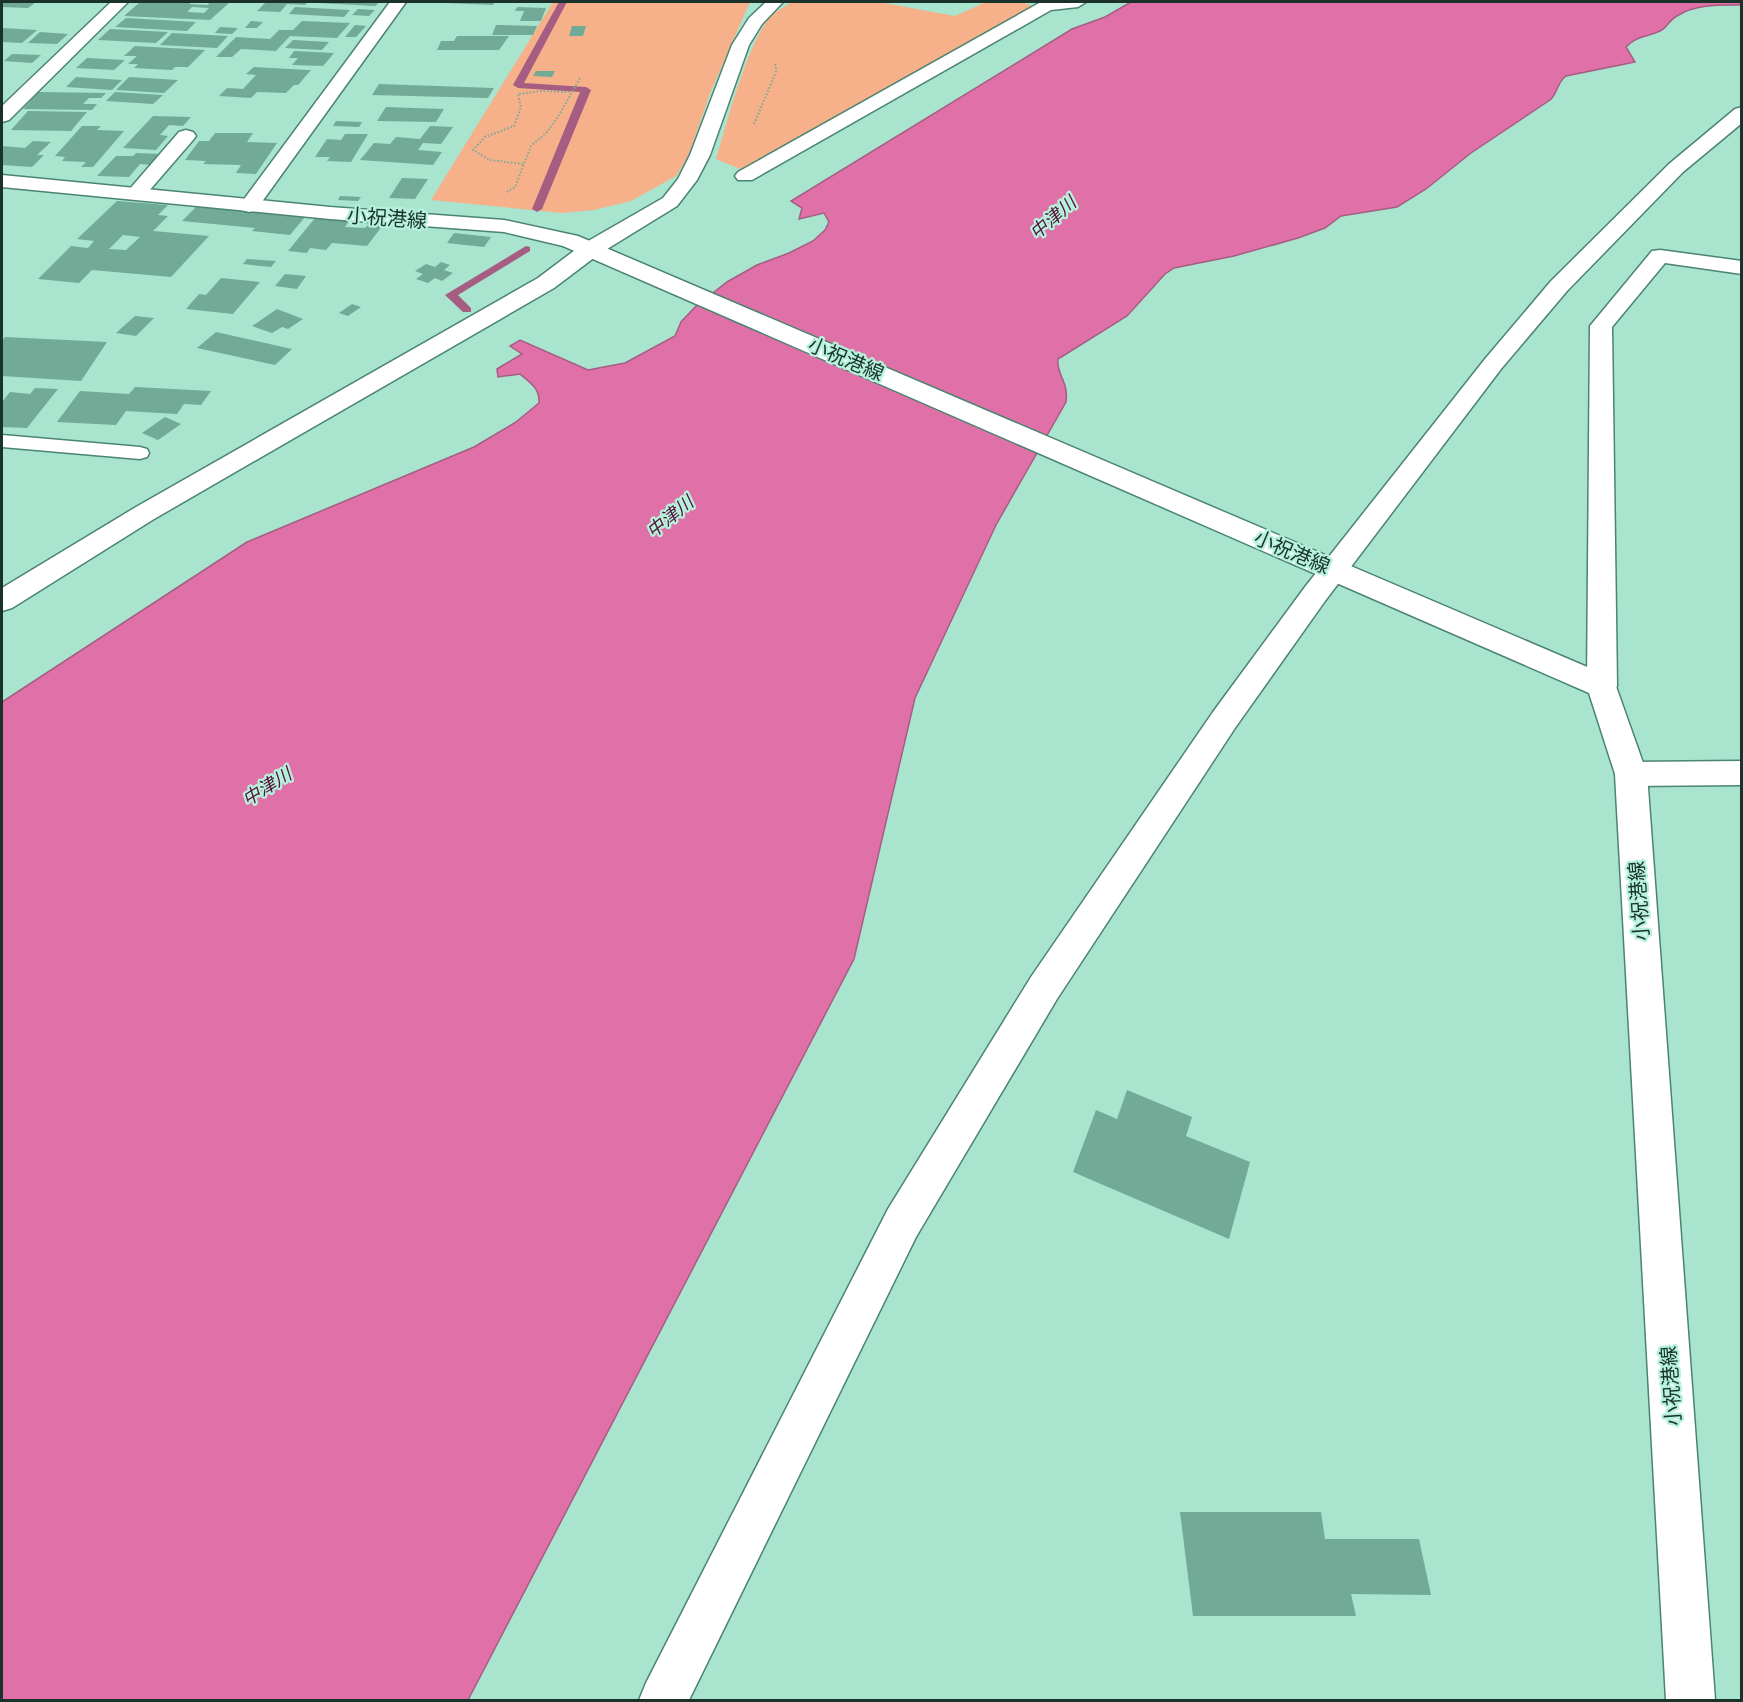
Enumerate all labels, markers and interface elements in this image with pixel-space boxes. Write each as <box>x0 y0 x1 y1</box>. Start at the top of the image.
water label: 中津川 <box>1025 190 1082 244</box>
street label: 小祝港線 <box>346 202 428 234</box>
street label: 小祝港線 <box>804 331 888 387</box>
water label: 中津川 <box>641 489 699 543</box>
street label: 小祝港線 <box>1250 524 1334 580</box>
water label: 中津川 <box>238 761 297 811</box>
street label: 小祝港線 <box>1623 860 1655 942</box>
street label: 小祝港線 <box>1655 1345 1687 1427</box>

